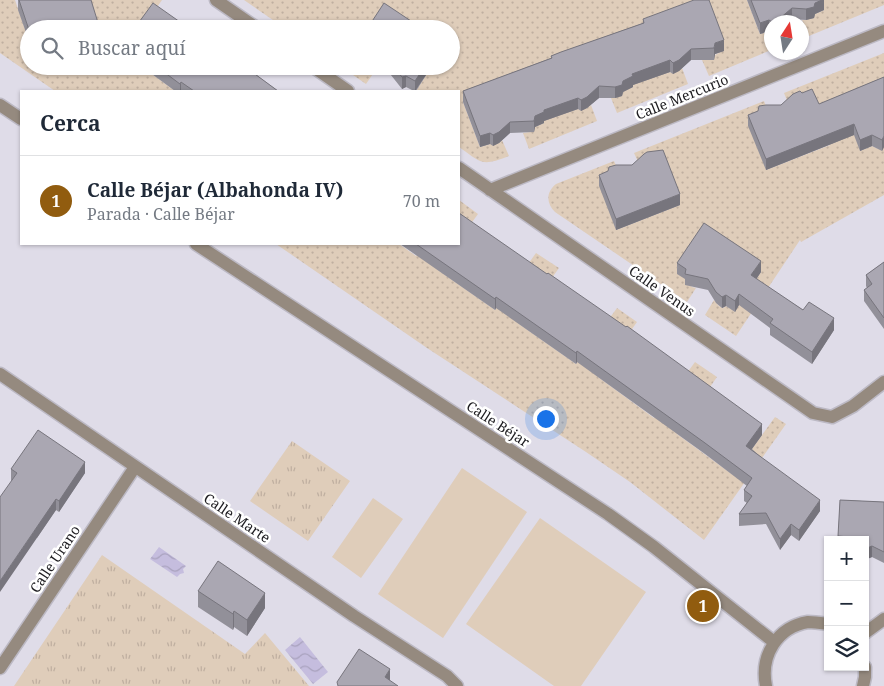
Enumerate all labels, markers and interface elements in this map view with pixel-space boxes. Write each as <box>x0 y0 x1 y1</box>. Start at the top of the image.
north arrow <box>764 15 809 60</box>
search box <box>20 20 460 75</box>
icon: search <box>38 34 66 62</box>
text: Buscar aquí <box>78 35 186 61</box>
street label: Calle Mercurio <box>633 69 731 124</box>
text: Cerca <box>40 109 101 137</box>
text: Calle Béjar (Albahonda IV) <box>87 177 343 203</box>
text: 1 <box>51 190 61 212</box>
text: 70 m <box>403 190 440 212</box>
text: Parada · Calle Béjar <box>87 203 235 225</box>
street label: Calle Venus <box>625 261 699 320</box>
street label: Calle Béjar <box>463 396 534 451</box>
your location <box>533 406 559 432</box>
street label: Calle Marte <box>200 488 274 547</box>
street label: Calle Urano <box>25 521 84 596</box>
map controls <box>824 536 869 671</box>
button: + <box>824 536 869 581</box>
button: − <box>824 581 869 626</box>
pin: 1 <box>687 587 719 625</box>
button: layers <box>824 626 869 671</box>

